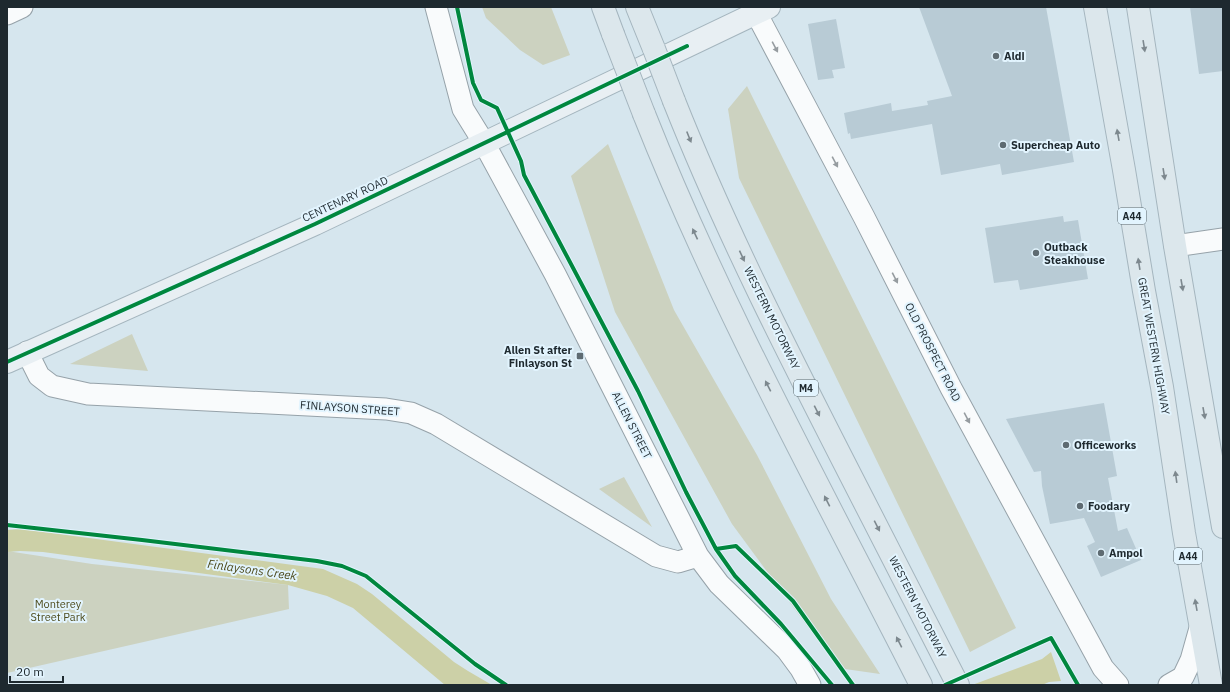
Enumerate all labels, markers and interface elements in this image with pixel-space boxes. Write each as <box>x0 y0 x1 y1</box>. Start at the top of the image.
one-way arrow <box>1141 39 1147 52</box>
one-way arrow <box>772 41 778 53</box>
place label: Aldi <box>1004 49 1025 63</box>
marker: Aldi <box>991 51 1001 61</box>
one-way arrow <box>1115 129 1121 141</box>
one-way arrow <box>686 132 692 144</box>
place label: Supercheap Auto <box>1011 138 1100 152</box>
marker: Supercheap Auto <box>998 140 1008 150</box>
one-way arrow <box>832 157 838 168</box>
one-way arrow <box>1161 168 1167 180</box>
street label: CENTENARY ROAD <box>300 173 390 225</box>
road number: A44 <box>1118 208 1146 224</box>
one-way arrow <box>692 229 698 240</box>
place label: Outback Steakhouse <box>1044 240 1105 267</box>
marker: Outback Steakhouse <box>1031 248 1041 258</box>
one-way arrow <box>738 250 745 262</box>
one-way arrow <box>1136 257 1142 270</box>
street label: WESTERN MOTORWAY <box>741 264 803 372</box>
one-way arrow <box>892 272 898 284</box>
street label: GREAT WESTERN HIGHWAY <box>1135 276 1173 416</box>
one-way arrow <box>1179 279 1185 291</box>
street label: OLD PROSPECT ROAD <box>902 300 964 404</box>
place label: Allen St after Finlayson St <box>504 343 573 370</box>
marker: Allen St after Finlayson St <box>575 351 585 361</box>
one-way arrow <box>765 380 771 391</box>
road number: M4 <box>794 380 818 396</box>
street label: ALLEN STREET <box>609 389 655 462</box>
street label: FINLAYSON STREET <box>300 398 401 419</box>
one-way arrow <box>814 405 820 416</box>
one-way arrow <box>1201 407 1207 419</box>
one-way arrow <box>964 413 970 424</box>
place label: Officeworks <box>1074 438 1137 452</box>
marker: Officeworks <box>1061 440 1071 450</box>
one-way arrow <box>1173 471 1179 483</box>
one-way arrow <box>824 496 830 507</box>
place label: Foodary <box>1088 499 1130 513</box>
marker: Foodary <box>1075 501 1085 511</box>
one-way arrow <box>873 520 880 532</box>
place label: Ampol <box>1109 546 1143 560</box>
marker: Ampol <box>1096 548 1106 558</box>
road number: A44 <box>1174 548 1202 564</box>
street label: WESTERN MOTORWAY <box>886 554 950 661</box>
water label: Finlaysons Creek <box>207 556 298 583</box>
park label: Monterey Street Park <box>30 597 86 624</box>
one-way arrow <box>1193 599 1199 611</box>
one-way arrow <box>896 636 902 648</box>
scale bar <box>10 658 63 684</box>
text: 20 m <box>16 664 44 679</box>

